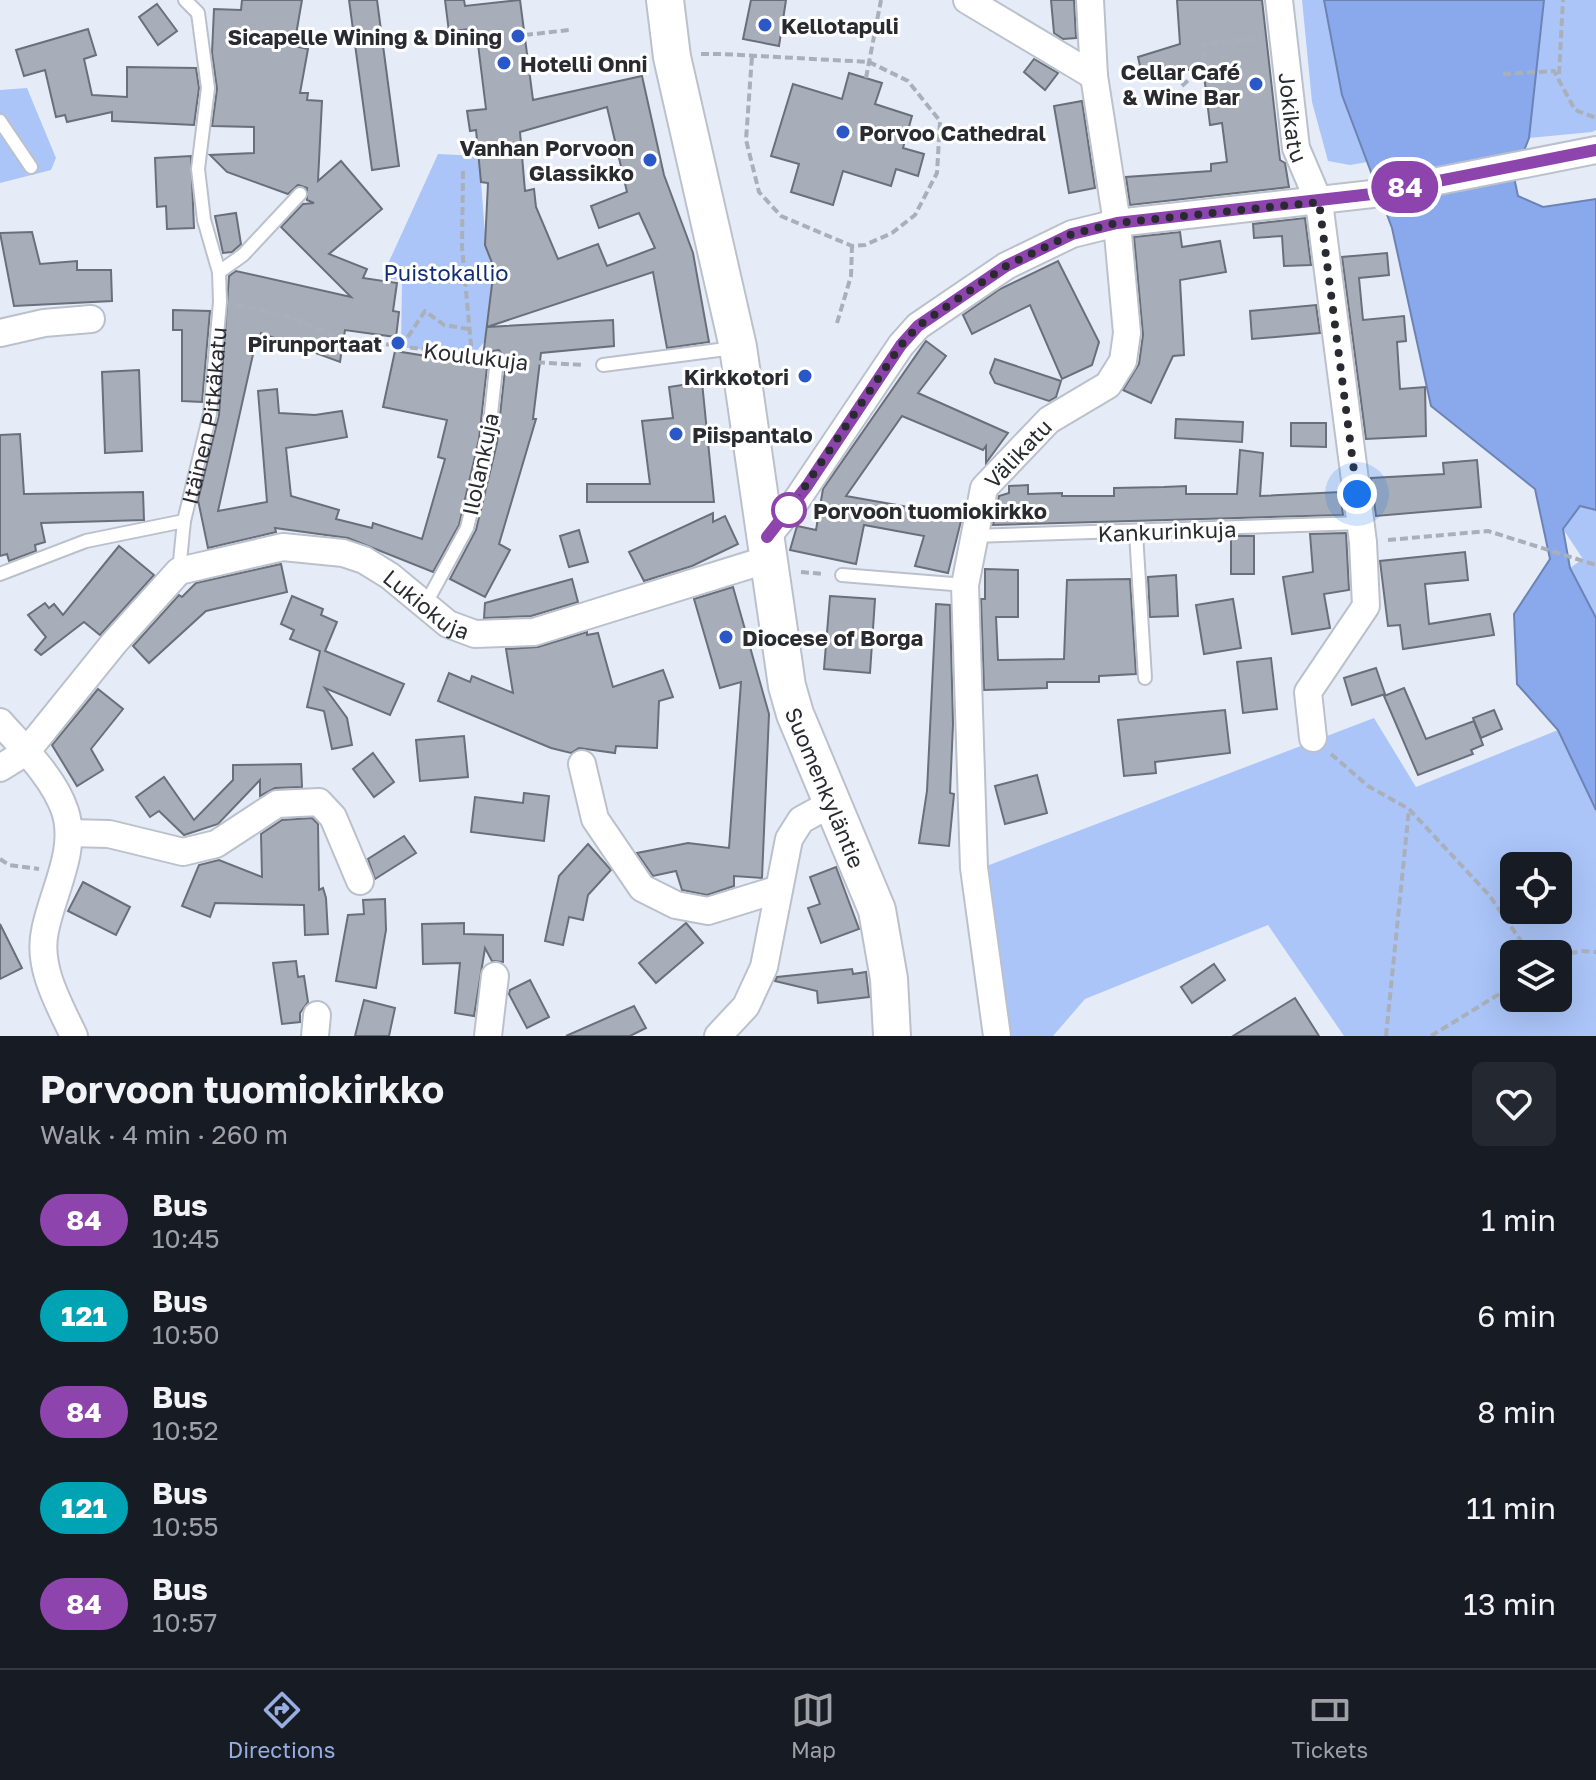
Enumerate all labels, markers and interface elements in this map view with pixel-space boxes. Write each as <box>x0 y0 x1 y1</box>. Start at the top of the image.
place label: Kellotapuli <box>781 12 899 39</box>
marker: Kellotapuli <box>756 16 774 34</box>
place label: Sicapelle Wining & Dining <box>227 23 502 50</box>
marker: Sicapelle Wining & Dining <box>509 27 527 45</box>
place label: Hotelli Onni <box>520 50 647 77</box>
marker: Hotelli Onni <box>495 54 513 72</box>
place label: Cellar Café & Wine Bar <box>1121 58 1240 110</box>
street label: Jokikatu <box>1274 71 1314 166</box>
marker: Cellar Café & Wine Bar <box>1247 75 1265 93</box>
place label: Porvoo Cathedral <box>859 119 1046 146</box>
marker: Porvoo Cathedral <box>834 123 852 141</box>
place label: Vanhan Porvoon Glassikko <box>460 134 634 186</box>
marker: Vanhan Porvoon Glassikko <box>641 151 659 169</box>
line badge: 84 <box>1369 161 1441 213</box>
text: 84 <box>1387 170 1423 203</box>
park label: Puistokallio <box>383 259 509 286</box>
street label: Itäinen Pitkäkatu <box>175 326 231 507</box>
place label: Pirunportaat <box>247 330 382 357</box>
marker: Pirunportaat <box>389 334 407 352</box>
street label: Koulukuja <box>422 336 530 376</box>
place label: Kirkkotori <box>684 363 789 390</box>
marker: Kirkkotori <box>796 367 814 385</box>
street label: Ilolankuja <box>456 410 504 518</box>
street label: Välikatu <box>978 413 1057 493</box>
place label: Piispantalo <box>692 421 813 448</box>
marker: Piispantalo <box>667 425 685 443</box>
your location <box>1337 474 1377 514</box>
marker: Porvoon tuomiokirkko <box>772 493 806 527</box>
place label: Porvoon tuomiokirkko <box>813 497 1047 524</box>
street label: Kankurinkuja <box>1097 515 1237 547</box>
street label: Lukiokuja <box>378 563 473 644</box>
place label: Diocese of Borga <box>742 624 923 651</box>
marker: Diocese of Borga <box>717 628 735 646</box>
street label: Suomenkyläntie <box>780 703 871 872</box>
map controls <box>1500 852 1572 1012</box>
button: locate <box>1500 852 1572 924</box>
button: layers <box>1500 940 1572 1012</box>
button: heart <box>1472 1062 1556 1146</box>
text: Porvoon tuomiokirkko <box>40 1066 444 1111</box>
text: Walk · 4 min · 260 m <box>40 1119 288 1150</box>
text: Bus <box>152 1187 208 1223</box>
text: 1 min <box>1481 1202 1556 1238</box>
text: 84 <box>66 1203 102 1236</box>
text: 10:45 <box>152 1223 219 1254</box>
text: Bus <box>152 1283 208 1319</box>
text: 6 min <box>1477 1298 1556 1334</box>
text: 121 <box>61 1299 107 1332</box>
text: 10:50 <box>152 1319 220 1350</box>
text: Bus <box>152 1379 208 1415</box>
text: 8 min <box>1477 1394 1556 1430</box>
text: 84 <box>66 1395 102 1428</box>
text: 10:52 <box>152 1415 219 1446</box>
text: Bus <box>152 1475 208 1511</box>
text: 11 min <box>1466 1490 1556 1526</box>
text: 121 <box>61 1491 107 1524</box>
text: 10:55 <box>152 1511 219 1542</box>
text: Bus <box>152 1571 208 1607</box>
text: 13 min <box>1463 1586 1556 1622</box>
text: 84 <box>66 1587 102 1620</box>
text: 10:57 <box>152 1607 217 1638</box>
tab: Directions <box>228 1688 335 1763</box>
tab: Map <box>791 1688 836 1763</box>
tab: Tickets <box>1291 1688 1368 1763</box>

